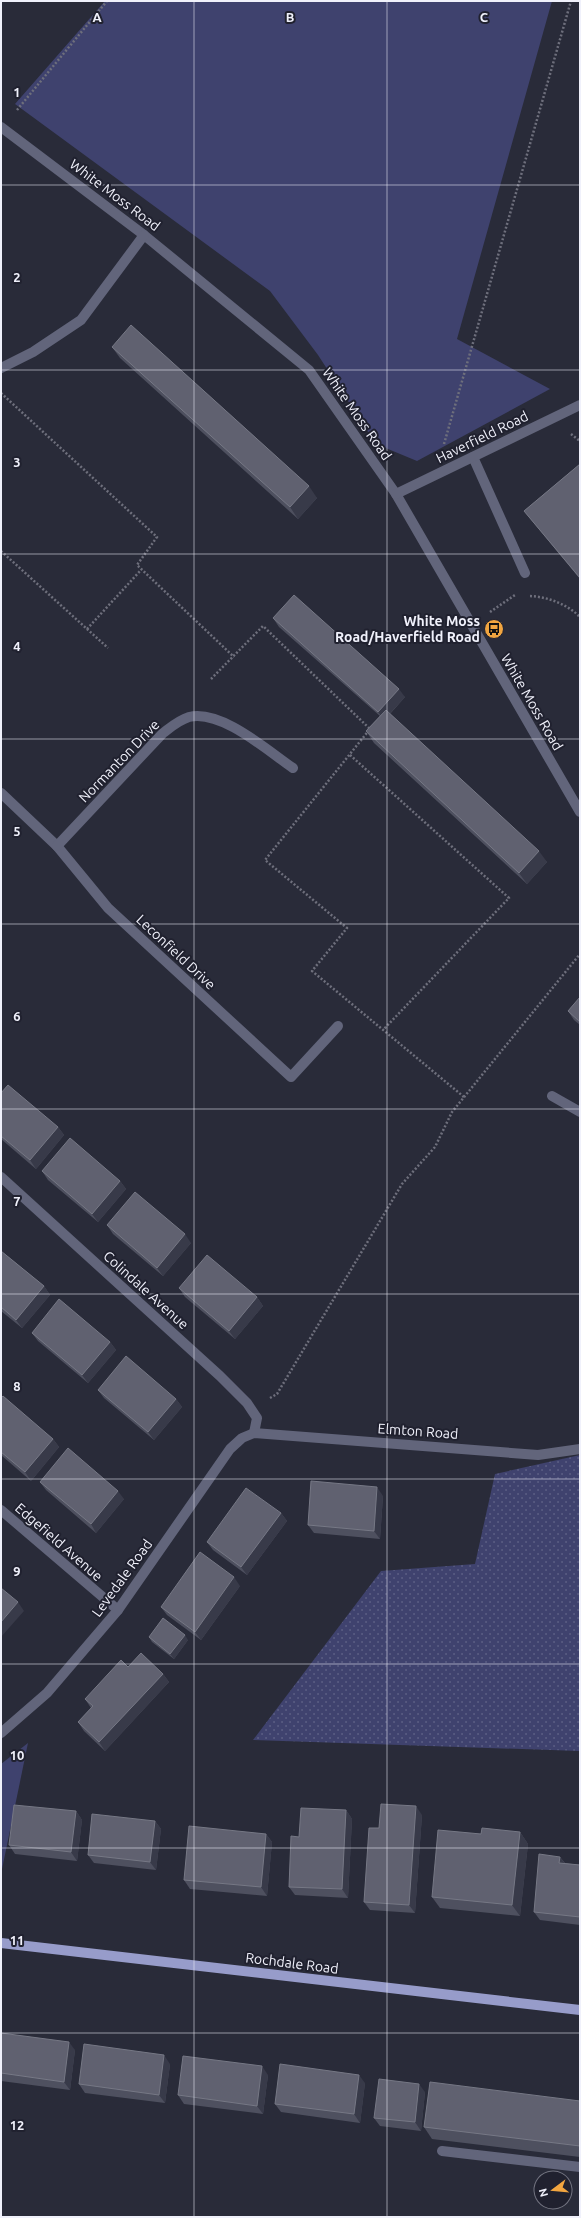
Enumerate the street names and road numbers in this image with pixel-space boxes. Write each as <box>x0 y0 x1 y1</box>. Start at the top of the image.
street label: White Moss Road <box>67 156 163 234</box>
street label: White Moss Road <box>319 365 395 463</box>
street label: Haverfield Road <box>433 408 531 466</box>
street label: White Moss Road <box>498 651 566 753</box>
street label: Normanton Drive <box>75 716 163 806</box>
street label: Leconfield Drive <box>133 911 219 993</box>
street label: Colindale Avenue <box>100 1248 192 1332</box>
street label: Elmton Road <box>377 1420 459 1442</box>
street label: Edgefield Avenue <box>12 1500 106 1584</box>
street label: Levedale Road <box>89 1536 155 1620</box>
street label: Rochdale Road <box>245 1949 339 1977</box>

